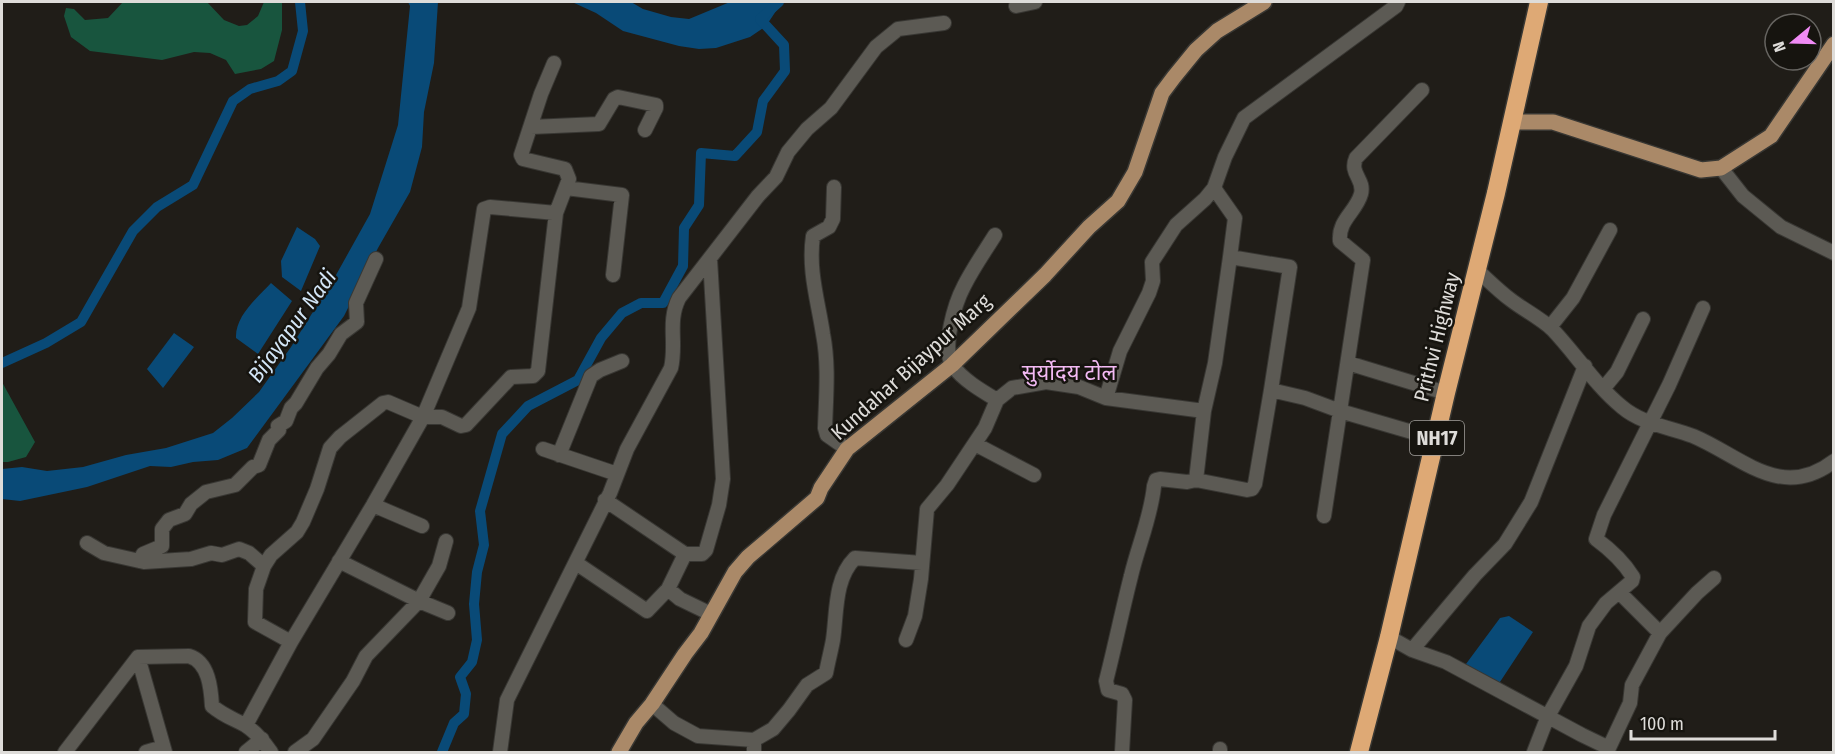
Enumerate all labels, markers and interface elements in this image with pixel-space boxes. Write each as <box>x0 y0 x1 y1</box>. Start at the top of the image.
north arrow <box>1763 12 1823 72</box>
text: N <box>1769 39 1790 54</box>
water label: Bijayapur Nadi <box>242 264 342 388</box>
street label: Prithvi Highway <box>1408 269 1466 404</box>
street label: Kundahar Bijaypur Marg <box>826 288 996 446</box>
district label: सुर्योदय टोल <box>1022 359 1117 387</box>
road number: NH17 <box>1410 421 1464 455</box>
scale bar <box>1631 703 1775 741</box>
text: 100 m <box>1640 713 1684 735</box>

